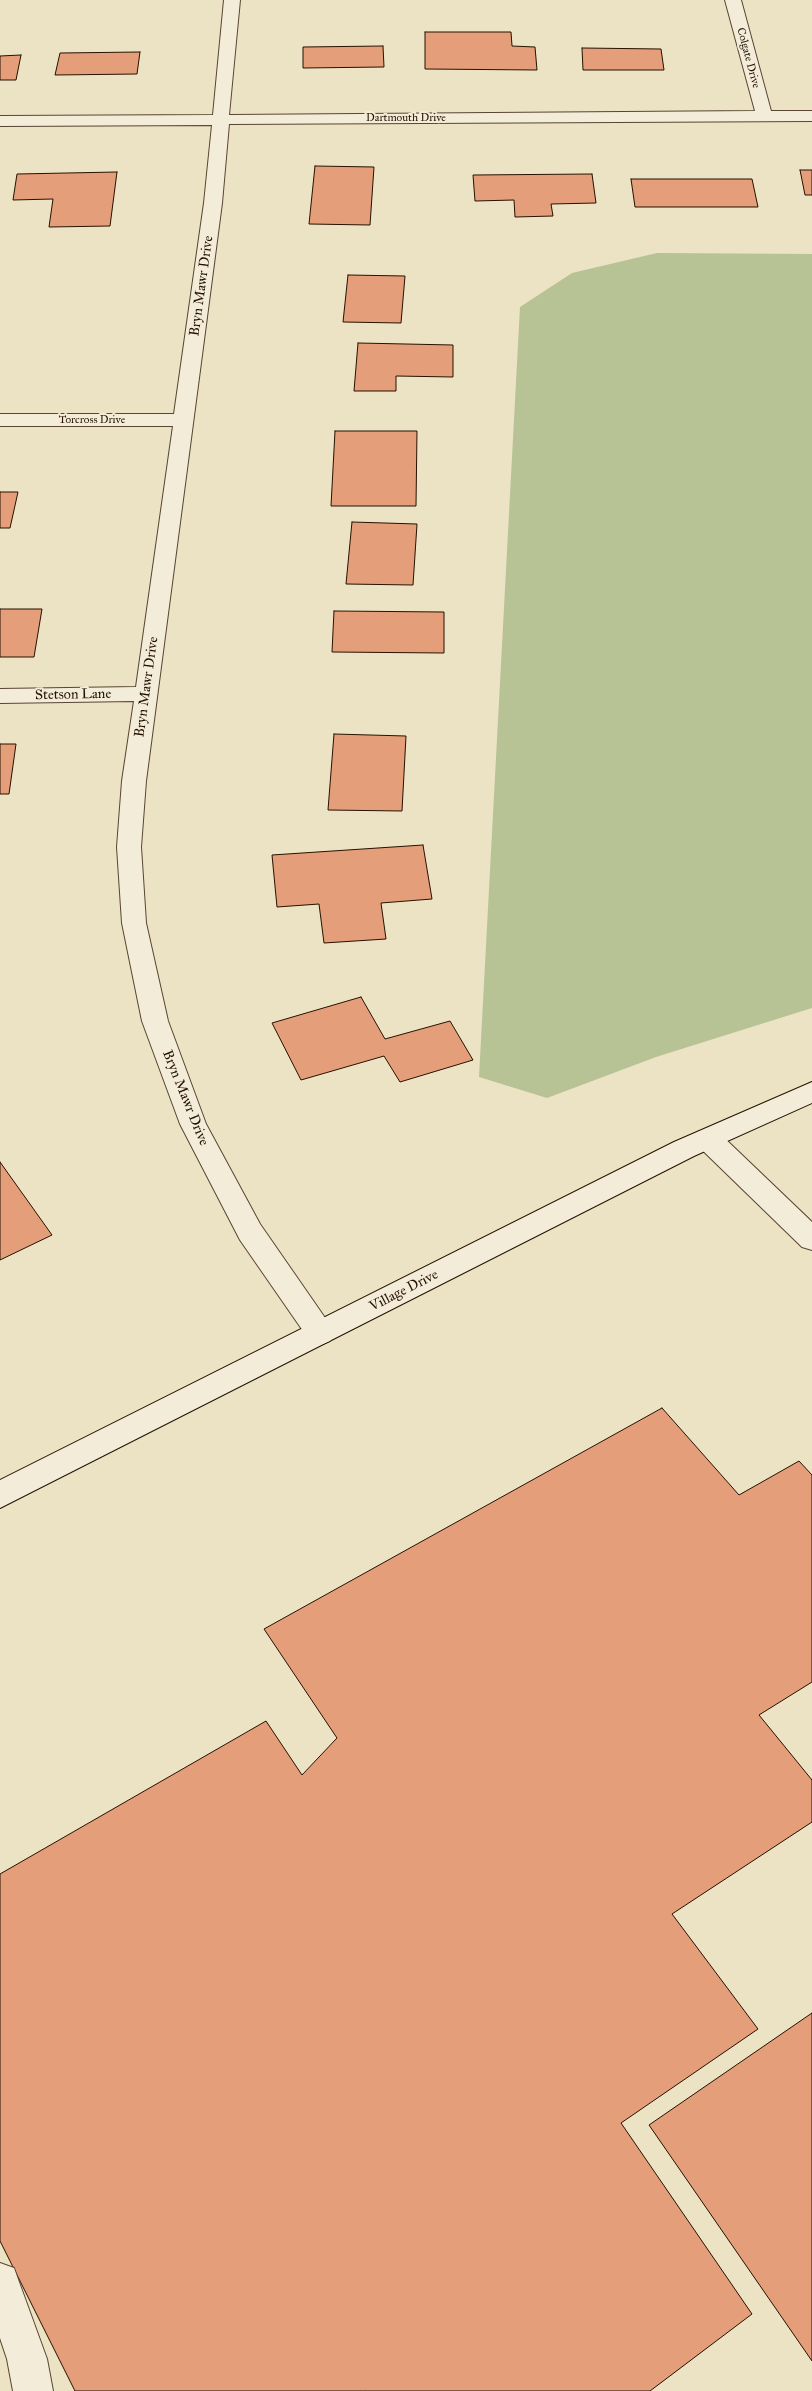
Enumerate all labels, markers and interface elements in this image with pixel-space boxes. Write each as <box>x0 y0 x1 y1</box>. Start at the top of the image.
street label: Colgate Drive <box>734 26 762 90</box>
street label: Dartmouth Drive <box>366 111 446 125</box>
street label: Bryn Mawr Drive <box>187 234 217 338</box>
street label: Torcross Drive <box>59 413 125 427</box>
street label: Bryn Mawr Drive <box>132 635 162 739</box>
street label: Stetson Lane <box>35 686 111 704</box>
street label: Bryn Mawr Drive <box>158 1048 212 1148</box>
street label: Village Drive <box>367 1267 441 1315</box>

